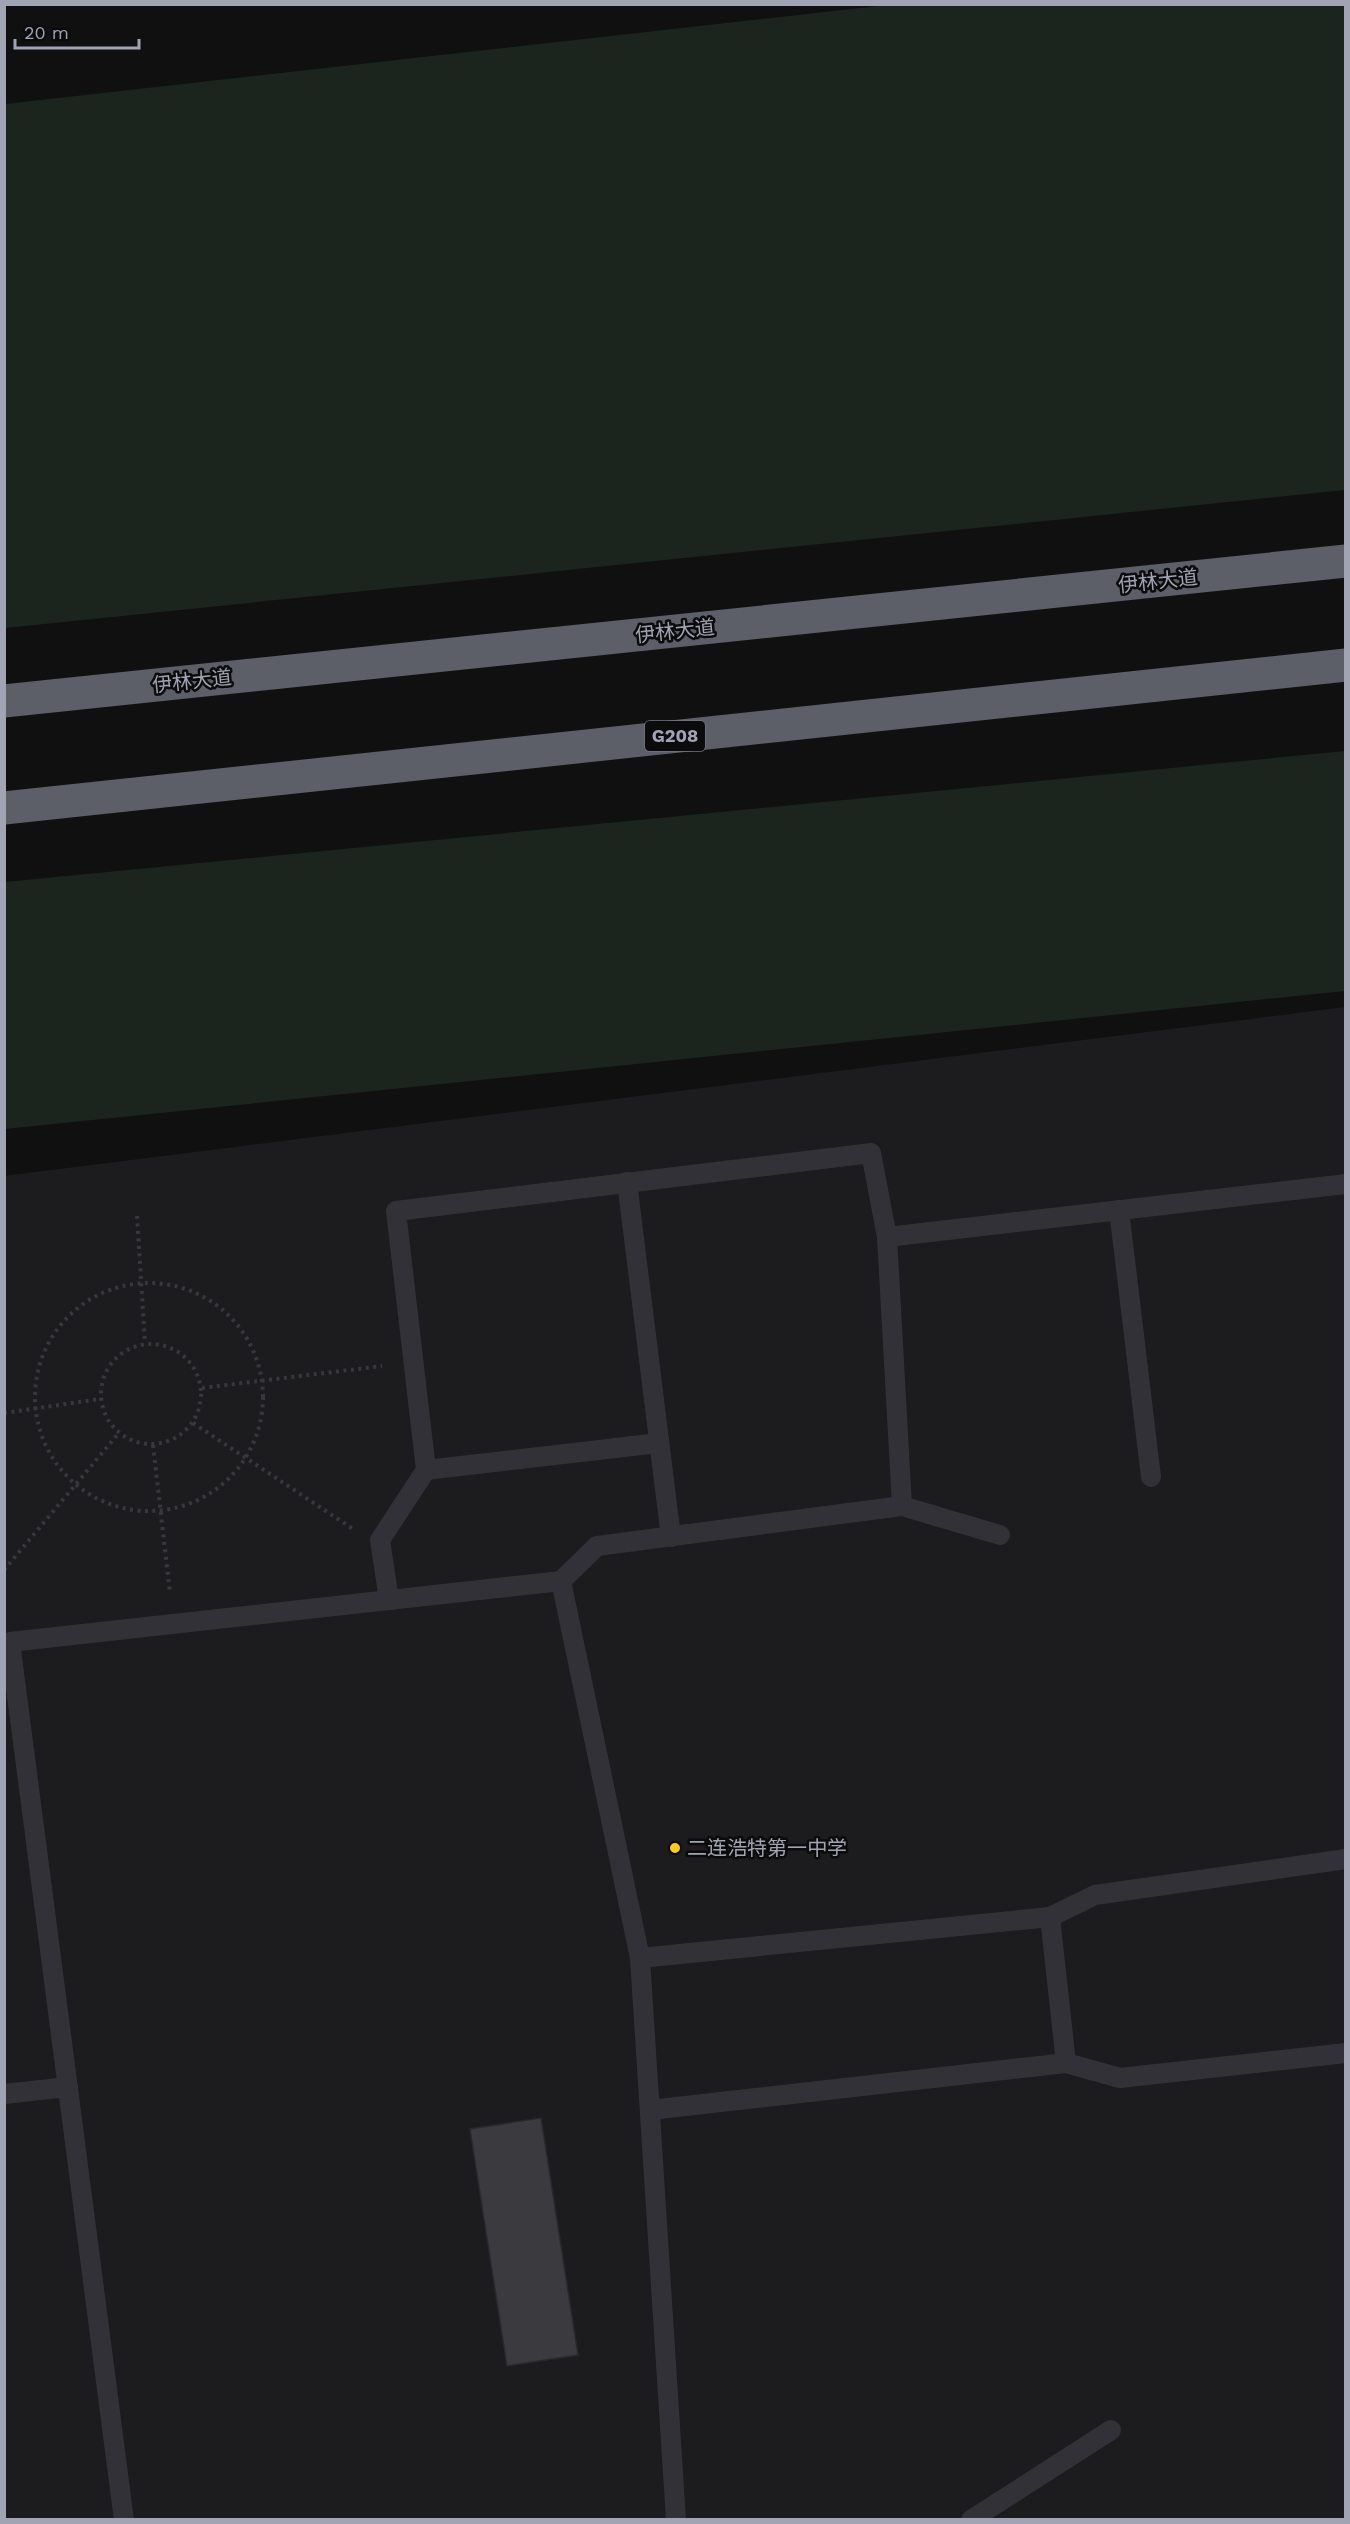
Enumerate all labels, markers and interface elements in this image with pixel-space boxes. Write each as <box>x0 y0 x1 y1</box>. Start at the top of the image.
scale bar <box>15 12 140 50</box>
text: 20 m <box>24 22 69 43</box>
street label: 伊林大道 <box>1117 565 1199 597</box>
street label: 伊林大道 <box>634 615 716 647</box>
street label: 伊林大道 <box>151 665 233 697</box>
road number: G208 <box>645 721 705 751</box>
place label: 二连浩特第一中学 <box>687 1836 847 1860</box>
marker: 二连浩特第一中学 <box>668 1841 682 1855</box>

